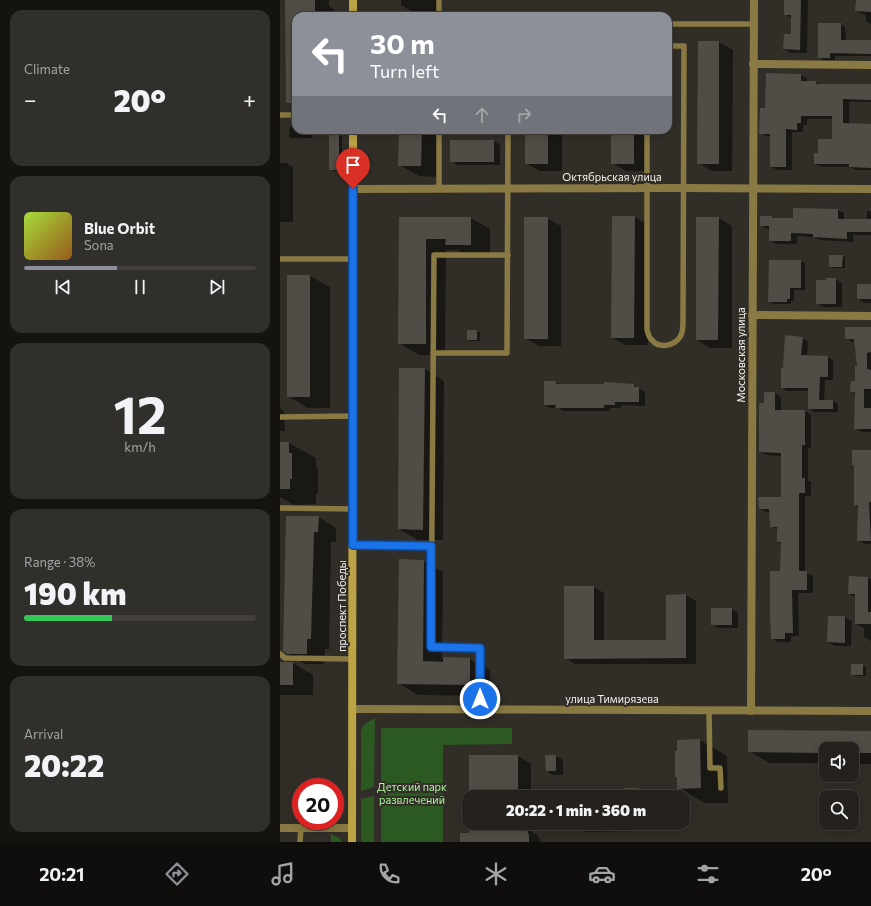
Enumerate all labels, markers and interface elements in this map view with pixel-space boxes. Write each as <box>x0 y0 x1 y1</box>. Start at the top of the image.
text: 30 m <box>370 26 435 60</box>
icon: left <box>304 28 356 80</box>
text: Turn left <box>370 60 439 82</box>
text: Climate <box>24 61 70 77</box>
text: 20° <box>113 81 166 118</box>
text: − <box>24 86 37 113</box>
text: + <box>243 86 256 113</box>
icon: left <box>429 104 451 126</box>
icon: ahead <box>471 104 493 126</box>
icon: right <box>513 104 535 126</box>
pin <box>336 148 370 189</box>
icon: arrive <box>342 154 364 176</box>
street label: Октябрьская улица <box>562 170 662 183</box>
text: Blue Orbit <box>84 219 155 237</box>
text: Sona <box>84 237 114 253</box>
icon: previous <box>52 276 74 298</box>
icon: pause <box>129 276 151 298</box>
icon: next <box>206 276 228 298</box>
street label: Московская улица <box>734 307 747 403</box>
text: 12 <box>113 381 167 445</box>
text: km/h <box>124 439 156 455</box>
text: Range · 38% <box>24 554 96 570</box>
street label: проспект Победы <box>335 560 348 652</box>
text: 190 km <box>24 574 126 611</box>
position arrow <box>459 678 501 720</box>
street label: улица Тимирязева <box>565 692 659 705</box>
text: Arrival <box>24 726 63 742</box>
map controls <box>819 742 859 830</box>
button: sound <box>819 742 859 782</box>
text: 20:22 <box>24 746 104 783</box>
speed limit sign: 20 <box>292 778 344 830</box>
park label: Детский парк развлечений <box>377 780 447 806</box>
button: search <box>819 790 859 830</box>
text: 20:22 · 1 min · 360 m <box>506 801 646 819</box>
icon: directions <box>163 860 191 888</box>
icon: music <box>269 860 297 888</box>
icon: phone <box>375 860 403 888</box>
icon: climate <box>482 860 510 888</box>
icon: car <box>588 860 616 888</box>
icon: filters <box>694 860 722 888</box>
text: 20:21 <box>39 863 84 885</box>
text: 20° <box>801 863 832 885</box>

